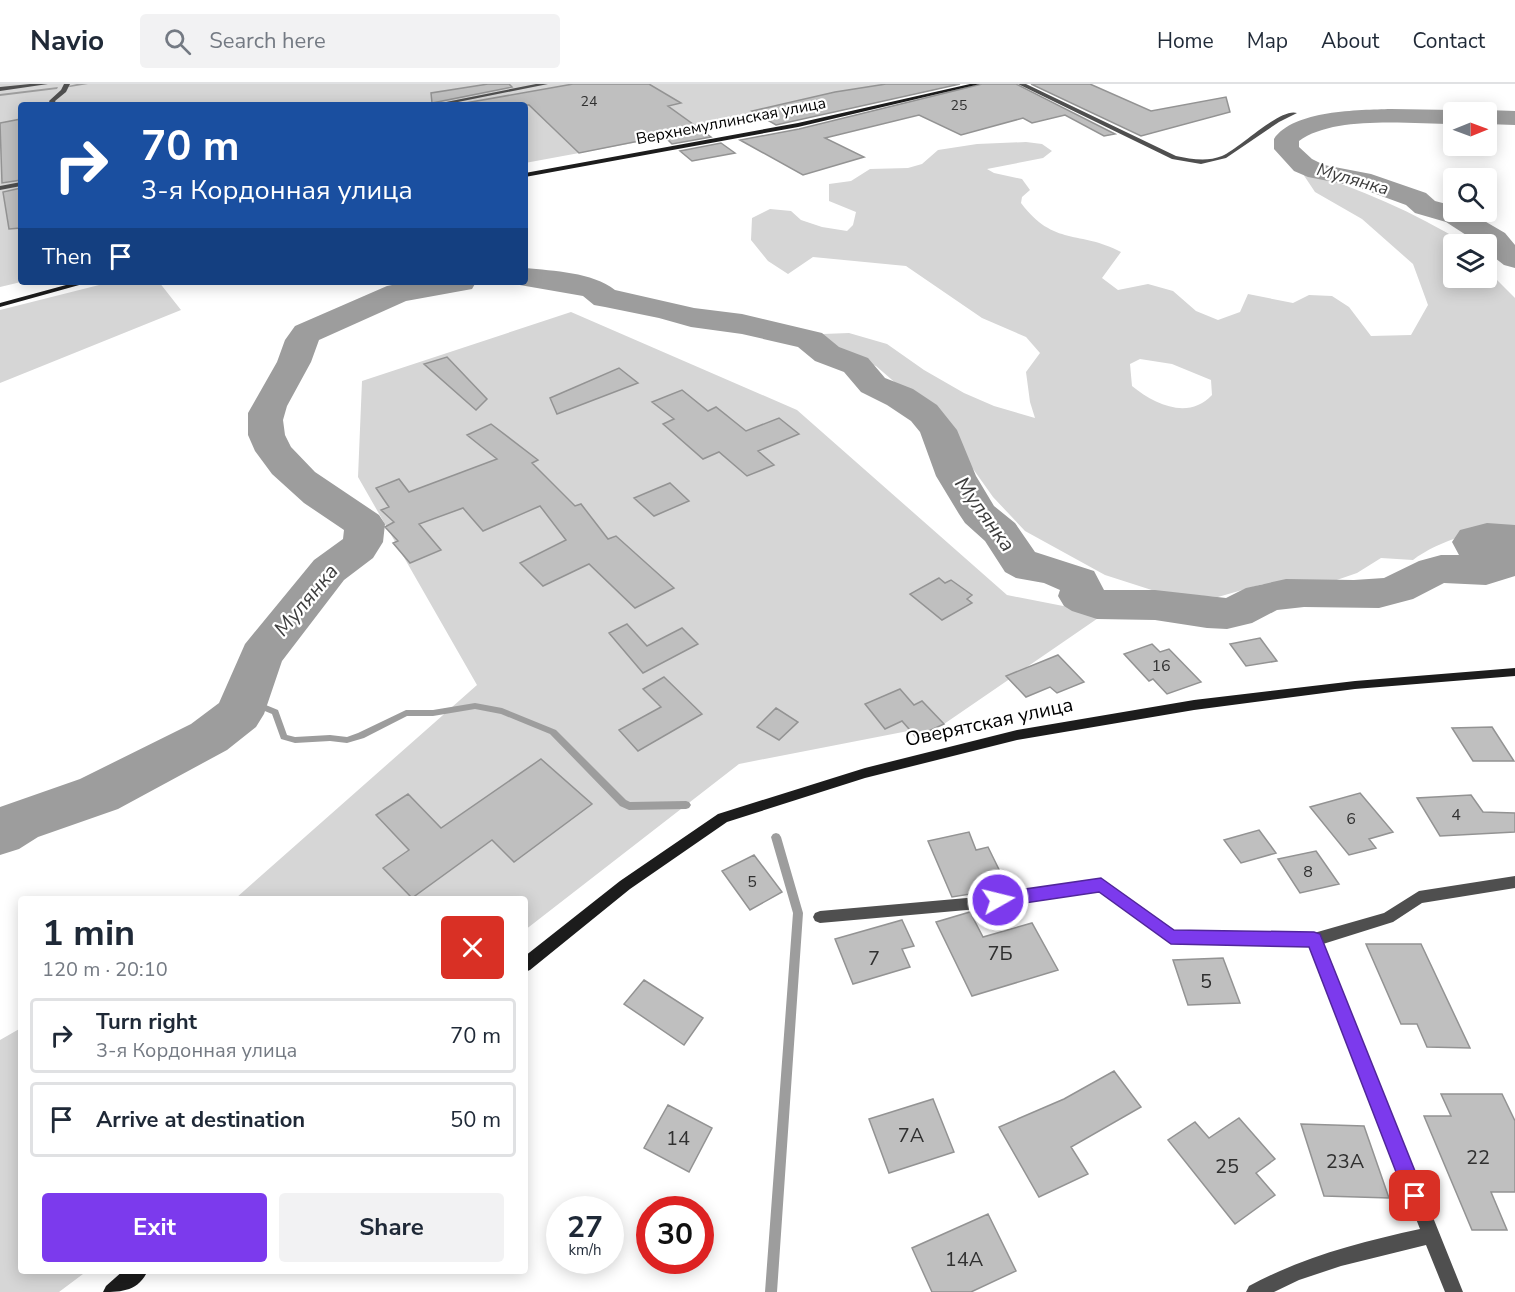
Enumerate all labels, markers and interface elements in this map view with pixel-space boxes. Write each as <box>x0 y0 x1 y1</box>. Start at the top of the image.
search box <box>140 14 560 68</box>
text: Navio <box>30 22 104 60</box>
icon: search <box>161 25 194 58</box>
text: Search here <box>209 26 326 56</box>
text: Home <box>1157 27 1214 55</box>
text: Map <box>1247 27 1288 55</box>
text: About <box>1321 27 1379 55</box>
text: Contact <box>1412 27 1485 55</box>
house number: 24 <box>581 92 597 111</box>
street label: Верхнемуллинская улица <box>634 92 828 150</box>
house number: 25 <box>951 96 967 115</box>
north arrow <box>1443 102 1497 156</box>
map controls <box>1443 102 1497 288</box>
text: 70 m <box>141 118 240 175</box>
icon: right <box>42 126 120 204</box>
water label: Мулянка <box>1314 157 1392 201</box>
button: search <box>1443 168 1497 222</box>
text: 3-я Кордонная улица <box>141 172 413 209</box>
button: layers <box>1443 234 1497 288</box>
icon: arrive <box>104 240 137 273</box>
text: Then <box>42 242 92 272</box>
water label: Мулянка <box>948 471 1022 557</box>
water label: Мулянка <box>268 558 344 642</box>
house number: 16 <box>1151 655 1171 677</box>
street label: Оверятская улица <box>903 691 1075 753</box>
house number: 4 <box>1451 804 1461 826</box>
house number: 6 <box>1346 808 1356 830</box>
house number: 8 <box>1303 861 1313 883</box>
position arrow <box>966 868 1030 932</box>
house number: 5 <box>747 871 757 893</box>
text: 1 min <box>42 909 135 958</box>
button: close <box>441 916 504 979</box>
house number: 7Б <box>987 940 1013 967</box>
house number: 7 <box>868 945 880 972</box>
text: 120 m · 20:10 <box>42 956 168 983</box>
house number: 5 <box>1200 968 1212 995</box>
text: Turn right <box>96 1007 197 1037</box>
icon: right <box>45 1019 78 1052</box>
text: 70 m <box>450 1021 501 1051</box>
text: 3-я Кордонная улица <box>96 1037 297 1064</box>
icon: arrive <box>45 1103 78 1136</box>
text: Arrive at destination <box>96 1105 305 1135</box>
text: 50 m <box>450 1105 501 1135</box>
house number: 7А <box>898 1122 925 1149</box>
house number: 14 <box>666 1125 690 1152</box>
house number: 22 <box>1466 1144 1490 1171</box>
house number: 23А <box>1326 1148 1365 1175</box>
house number: 25 <box>1215 1153 1239 1180</box>
pin <box>1389 1170 1440 1221</box>
icon: arrive <box>1398 1179 1431 1212</box>
button: Exit <box>42 1193 267 1262</box>
button: Share <box>279 1193 504 1262</box>
speed limit sign: 30 <box>636 1196 714 1274</box>
text: 27 <box>567 1207 603 1248</box>
text: km/h <box>568 1240 602 1260</box>
house number: 14А <box>945 1246 984 1273</box>

